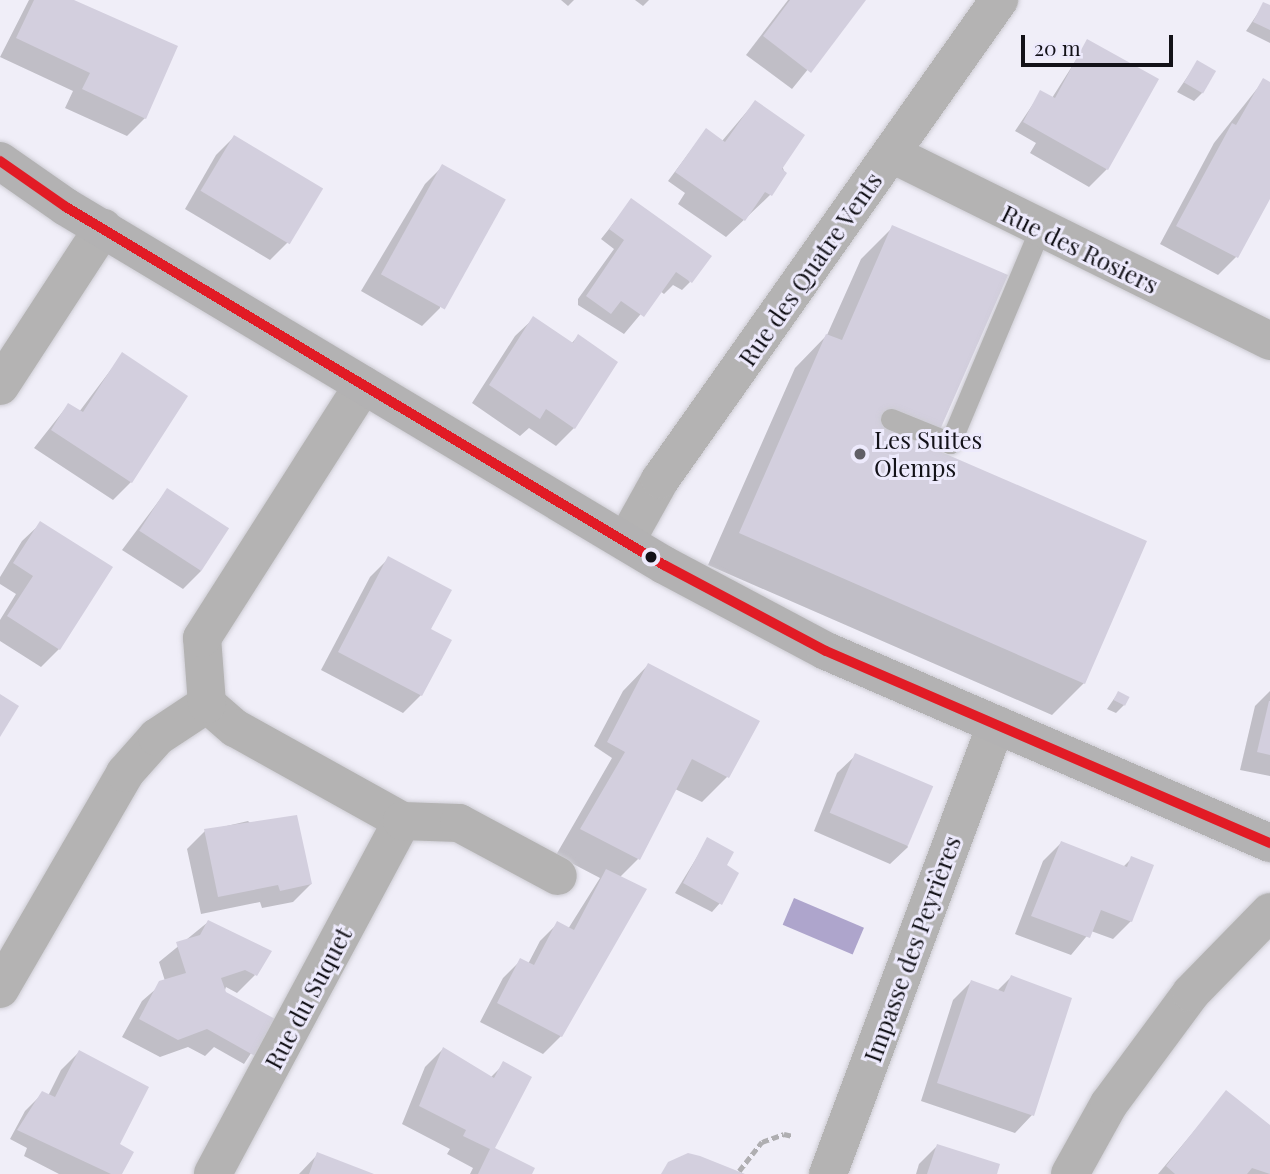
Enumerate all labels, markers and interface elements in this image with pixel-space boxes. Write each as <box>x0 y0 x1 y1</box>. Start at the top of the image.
scale bar <box>1025 21 1177 65</box>
text: 20 m <box>1034 33 1081 61</box>
street label: Rue des Quatre Vents <box>732 166 888 372</box>
street label: Rue des Rosiers <box>997 199 1163 299</box>
place label: Les Suites Olemps <box>874 426 982 482</box>
marker: Les Suites Olemps <box>852 446 868 462</box>
unlabelled marker <box>644 550 658 564</box>
street label: Impasse des Peyrières <box>858 832 966 1066</box>
street label: Rue du Suquet <box>259 922 357 1074</box>

